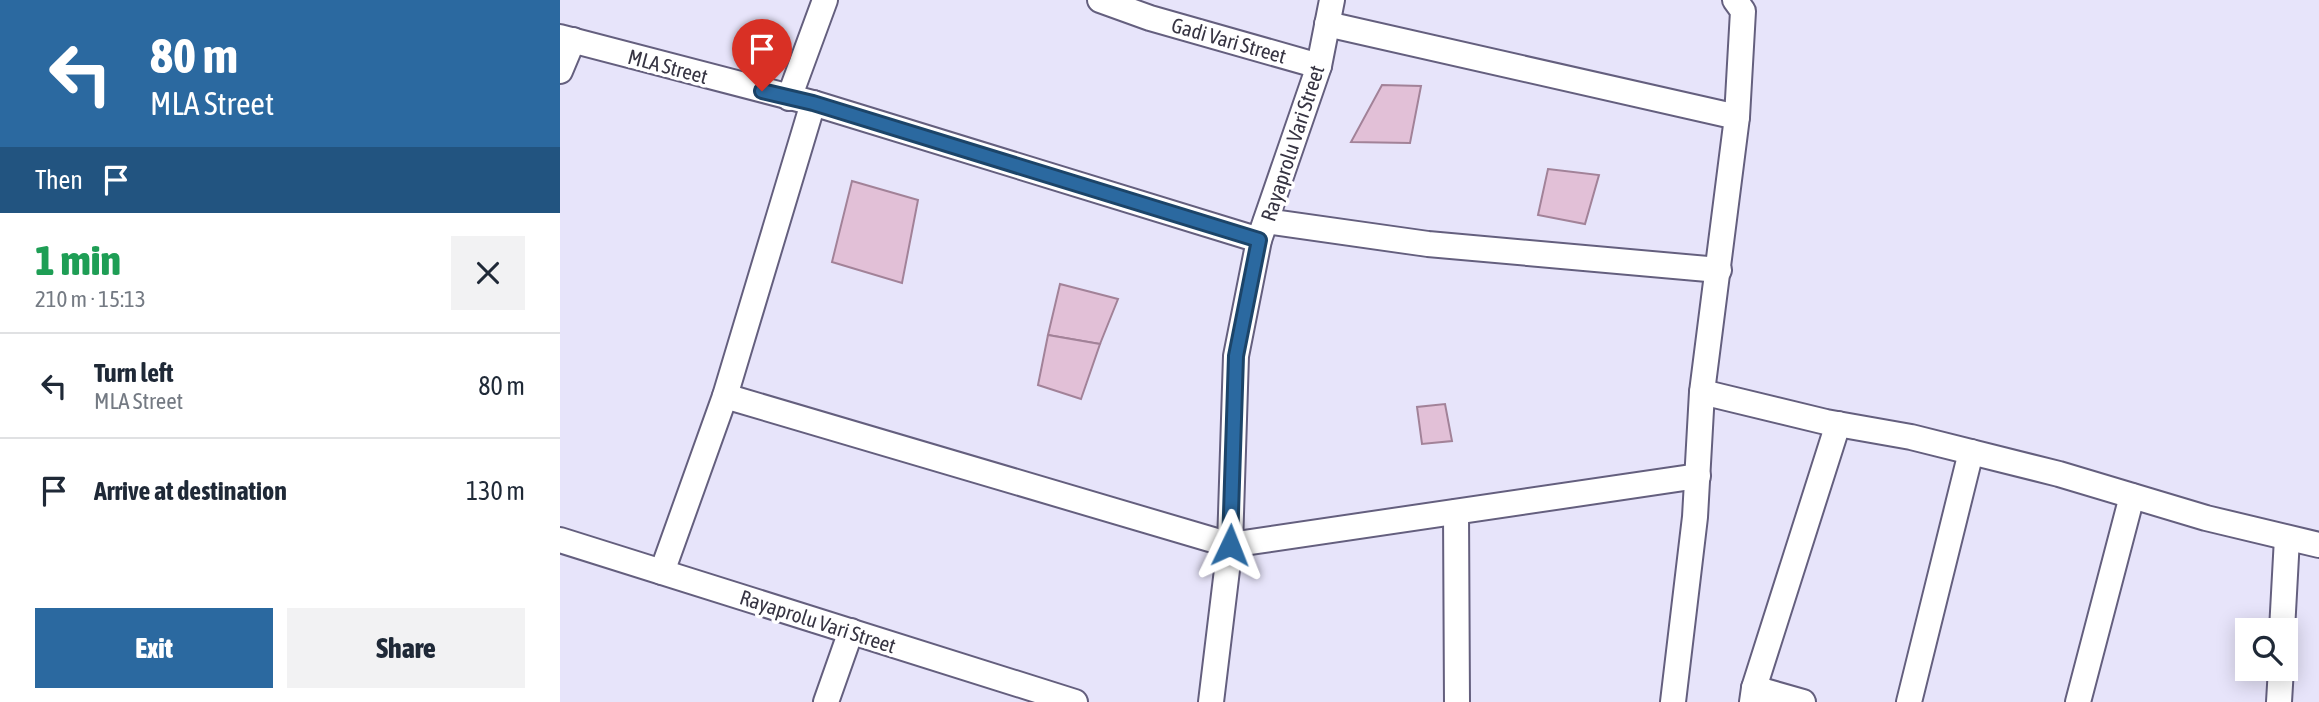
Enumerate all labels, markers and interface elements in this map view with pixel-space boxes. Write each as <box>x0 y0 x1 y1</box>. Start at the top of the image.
street label: Gadi Vari Street <box>1169 12 1289 68</box>
pin <box>732 19 792 91</box>
text: 80 m <box>150 27 238 83</box>
icon: left <box>35 28 126 119</box>
icon: arrive <box>743 30 781 68</box>
street label: MLA Street <box>626 44 710 88</box>
street label: Rayaprolu Vari Street <box>1255 62 1329 224</box>
text: MLA Street <box>150 85 274 122</box>
icon: arrive <box>97 161 135 199</box>
text: Then <box>35 165 83 195</box>
text: 1 min <box>35 236 121 284</box>
button: close <box>451 236 525 310</box>
text: 210 m · 15:13 <box>35 286 146 312</box>
text: Turn left <box>94 358 174 388</box>
icon: left <box>35 367 73 405</box>
text: 80 m <box>478 371 525 401</box>
text: MLA Street <box>94 388 183 414</box>
icon: arrive <box>35 472 73 510</box>
text: Arrive at destination <box>94 476 287 506</box>
text: 130 m <box>466 476 525 506</box>
position arrow <box>1193 508 1267 582</box>
street label: Rayaprolu Vari Street <box>737 584 899 658</box>
button: Exit <box>35 608 273 688</box>
button: Share <box>287 608 525 688</box>
map controls <box>2235 618 2298 681</box>
button: search <box>2235 618 2298 681</box>

